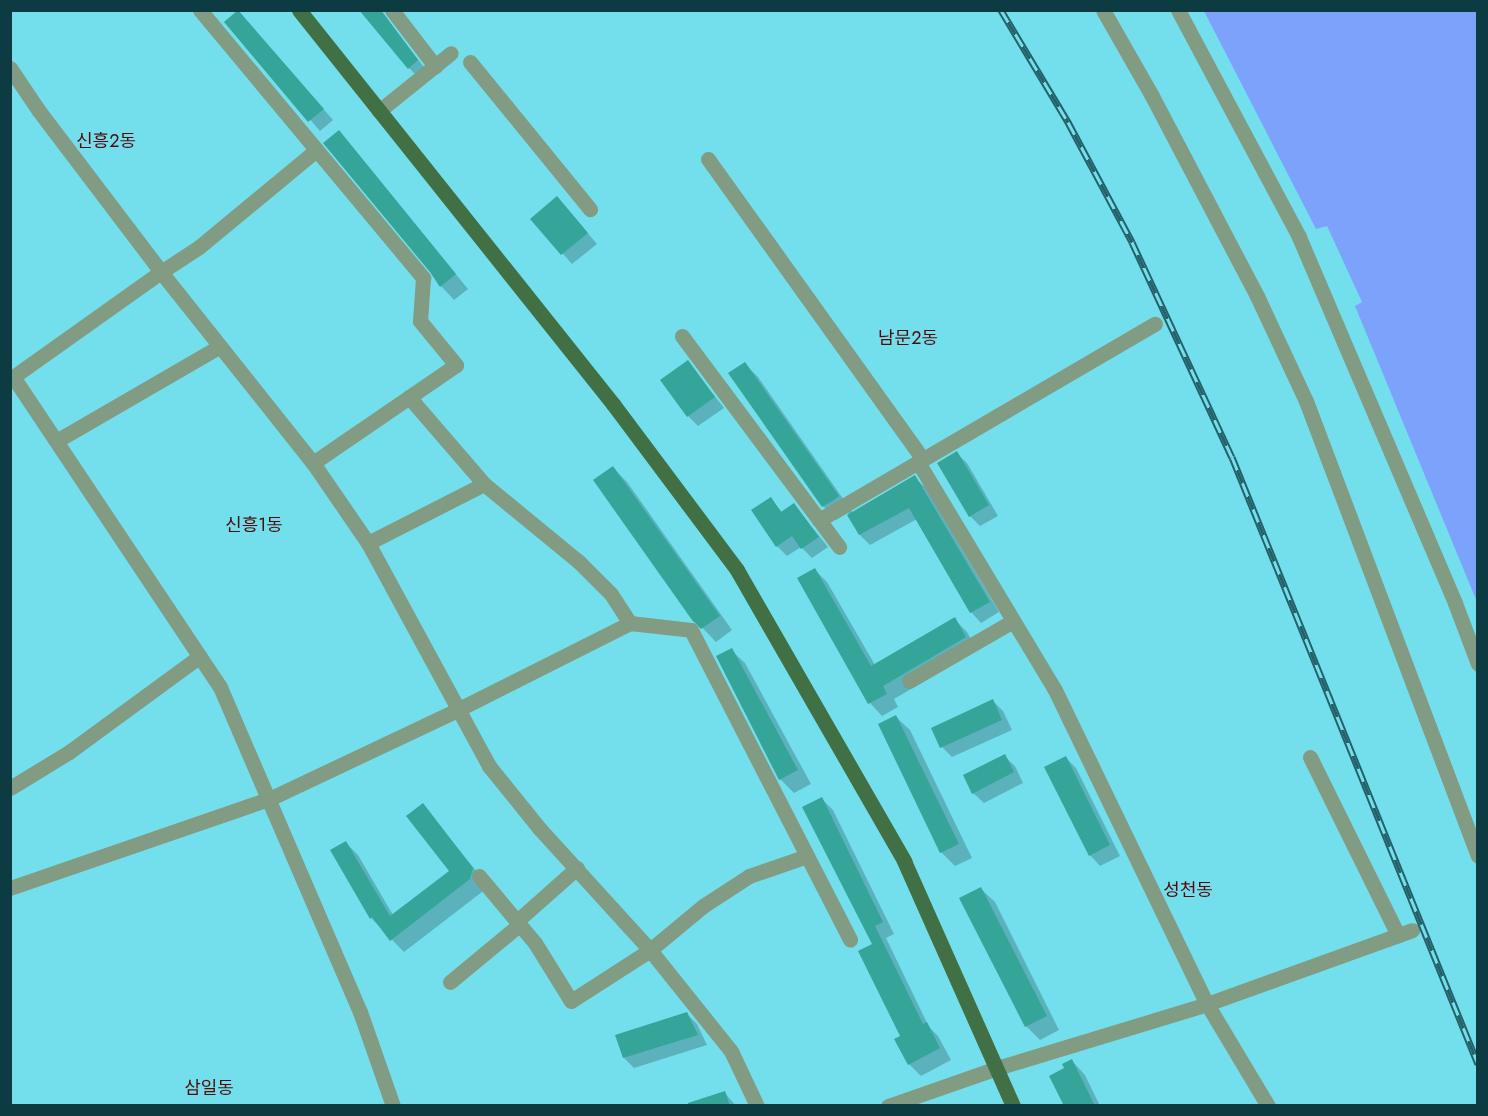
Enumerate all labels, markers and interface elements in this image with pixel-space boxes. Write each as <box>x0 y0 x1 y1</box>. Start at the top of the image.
district label: 신흥2동 <box>76 130 136 152</box>
district label: 남문2동 <box>878 327 938 349</box>
district label: 신흥1동 <box>225 514 283 536</box>
district label: 성천동 <box>1163 879 1213 901</box>
district label: 삼일동 <box>184 1077 234 1099</box>

